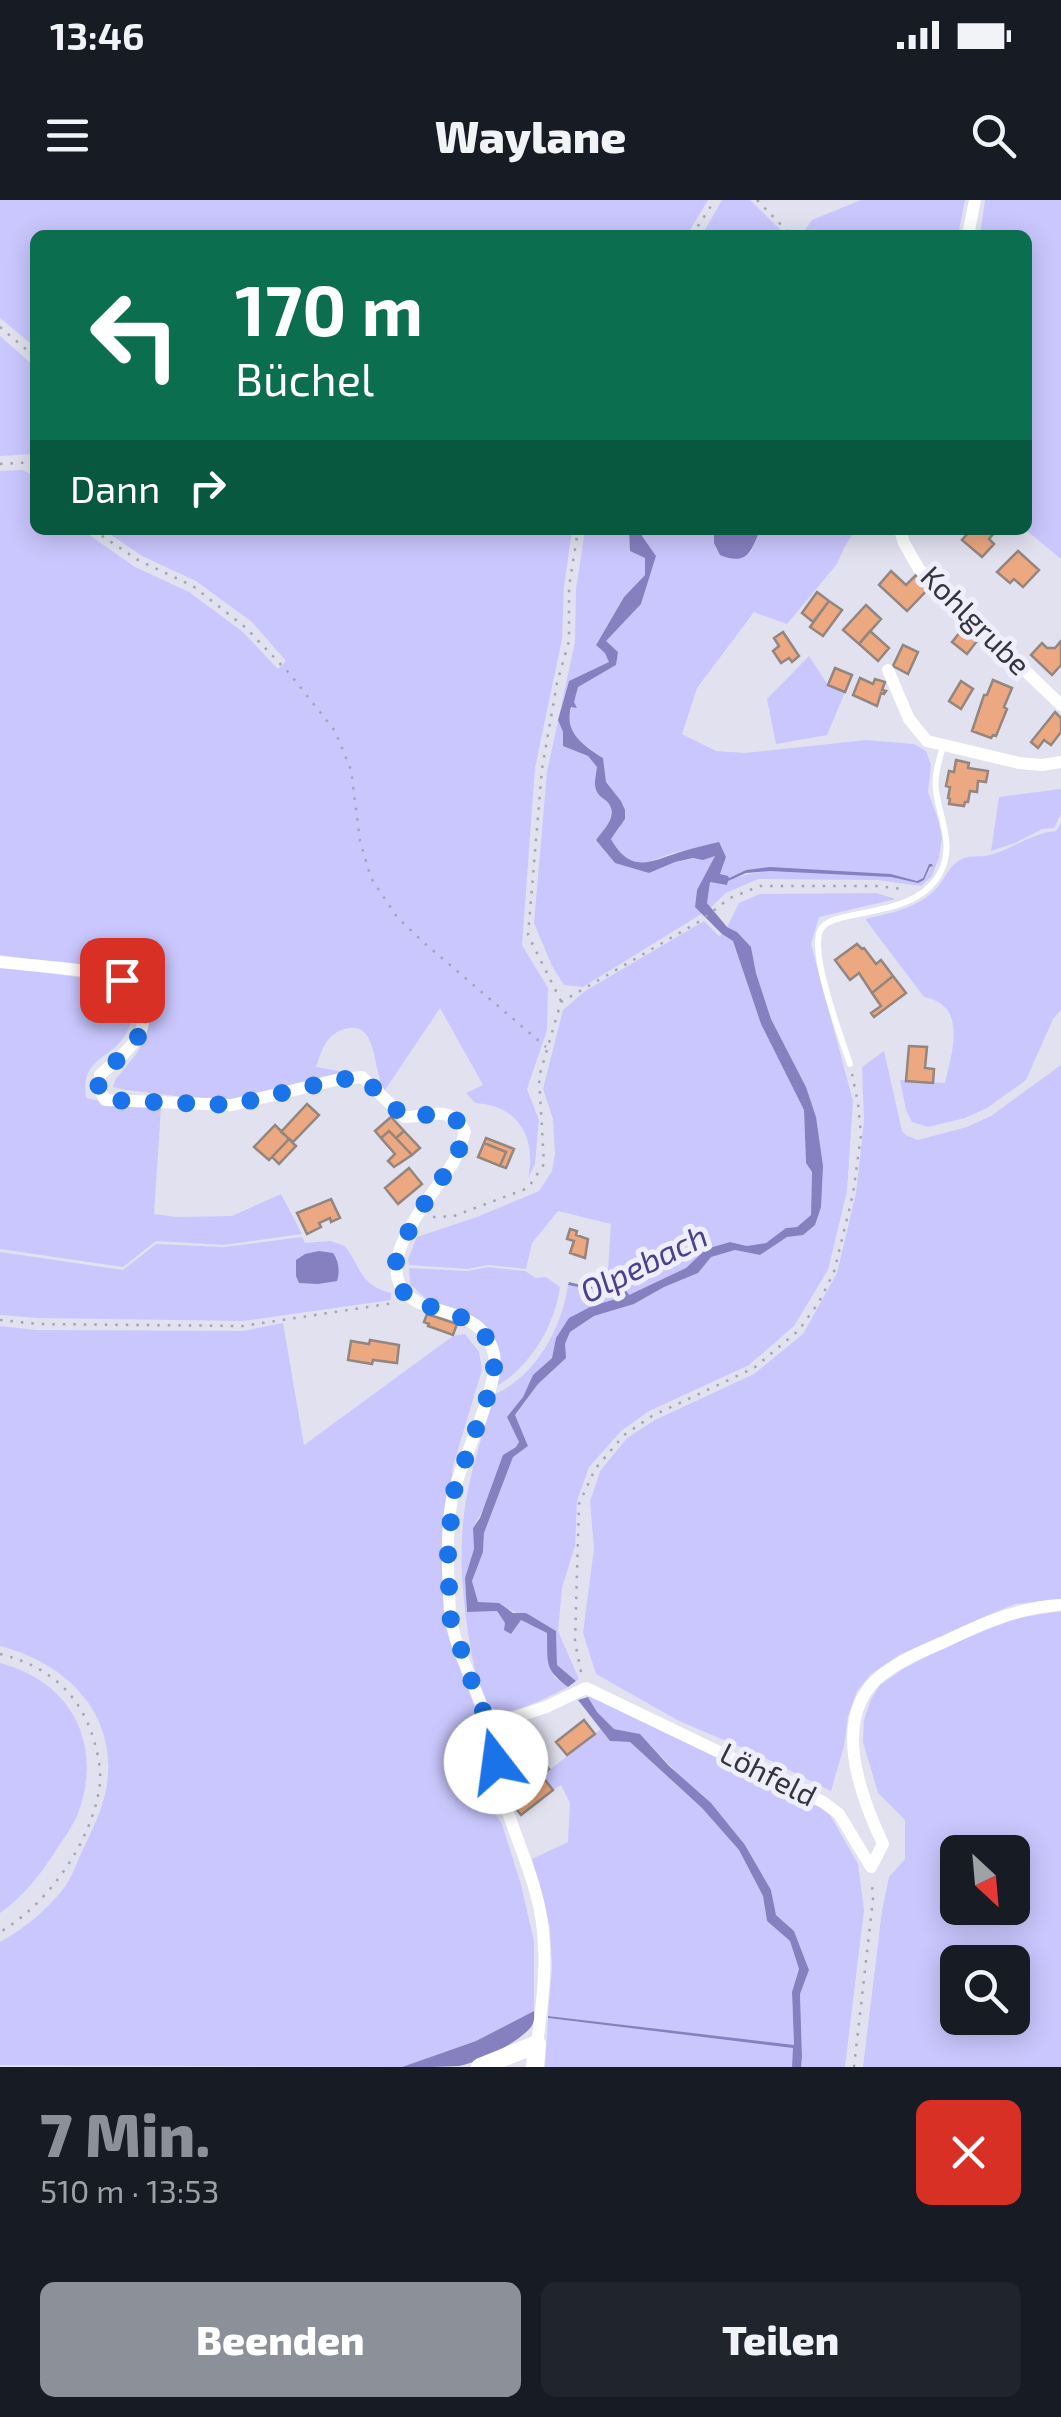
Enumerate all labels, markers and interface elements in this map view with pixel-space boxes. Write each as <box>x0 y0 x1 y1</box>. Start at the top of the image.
text: 13:46 <box>50 12 144 58</box>
icon: menu <box>40 108 95 163</box>
text: Waylane <box>435 108 626 162</box>
icon: search <box>966 108 1021 163</box>
text: 170 m <box>235 266 423 350</box>
icon: left <box>70 270 200 400</box>
text: Büchel <box>235 351 374 405</box>
icon: right <box>180 460 235 515</box>
text: Dann <box>70 465 160 511</box>
street label: Kohlgrube <box>914 557 1039 682</box>
pin <box>80 938 165 1023</box>
icon: arrive <box>95 953 150 1008</box>
water label: Olpebach <box>573 1215 713 1310</box>
position arrow <box>444 1710 548 1814</box>
street label: Löhfeld <box>715 1734 823 1813</box>
north arrow <box>940 1835 1030 1925</box>
map controls <box>940 1835 1030 2035</box>
button: search <box>940 1945 1030 2035</box>
text: 7 Min. <box>40 2097 210 2169</box>
button: close <box>916 2100 1021 2205</box>
text: 510 m · 13:53 <box>40 2171 219 2209</box>
button: Beenden <box>40 2282 521 2397</box>
button: Teilen <box>541 2282 1021 2397</box>

